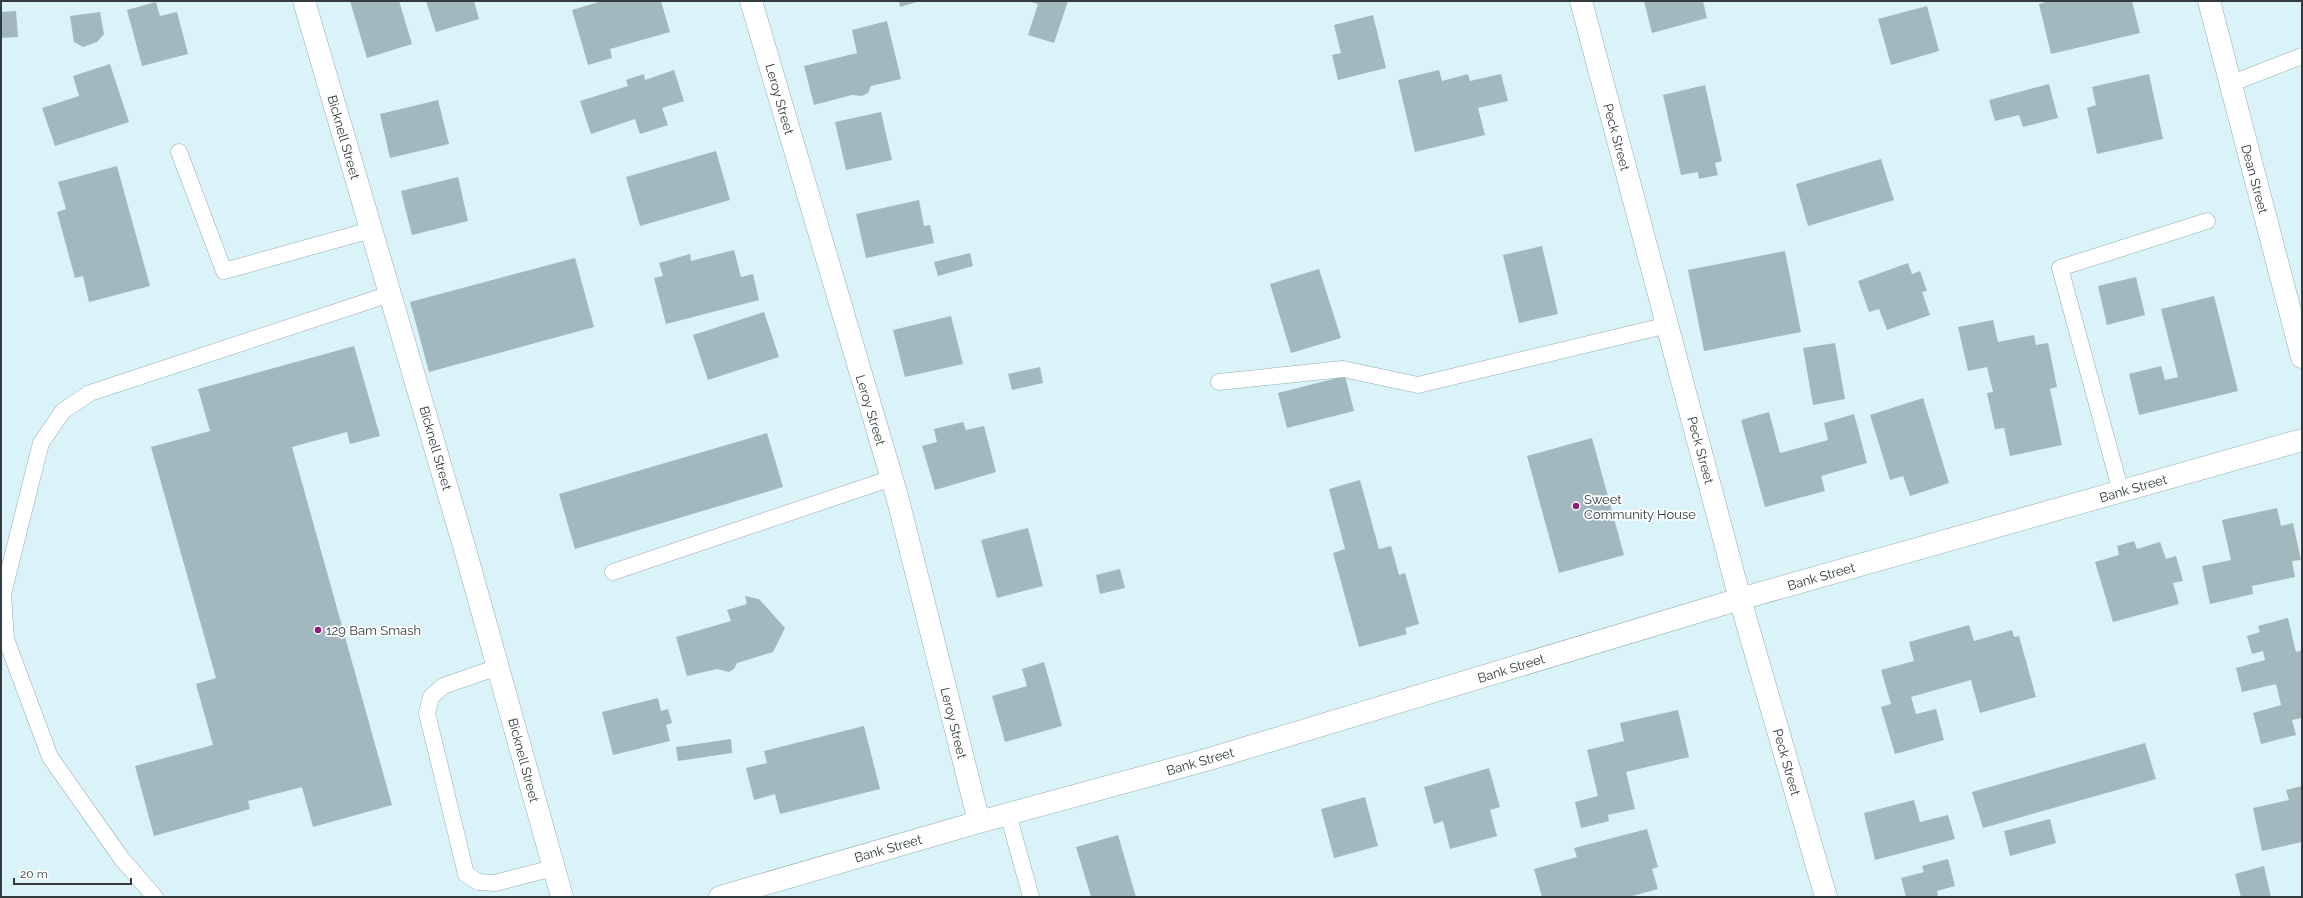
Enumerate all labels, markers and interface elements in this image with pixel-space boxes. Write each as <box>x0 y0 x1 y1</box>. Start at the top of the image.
street label: Leroy Street <box>762 62 797 137</box>
street label: Bicknell Street <box>324 93 363 182</box>
street label: Peck Street <box>1600 102 1633 173</box>
street label: Dean Street <box>2238 143 2271 216</box>
street label: Leroy Street <box>853 373 889 448</box>
street label: Bicknell Street <box>416 404 455 493</box>
street label: Peck Street <box>1684 415 1717 486</box>
street label: Bank Street <box>2098 472 2169 505</box>
place label: Sweet Community House <box>1584 492 1696 522</box>
marker: Sweet Community House <box>1571 501 1581 511</box>
street label: Bank Street <box>1786 560 1857 593</box>
place label: 129 Bam Smash <box>326 623 421 638</box>
marker: 129 Bam Smash <box>313 625 323 635</box>
street label: Bank Street <box>1476 651 1547 686</box>
street label: Leroy Street <box>937 686 970 761</box>
street label: Bicknell Street <box>505 716 542 805</box>
street label: Peck Street <box>1770 727 1803 798</box>
street label: Bank Street <box>1165 745 1236 778</box>
street label: Bank Street <box>853 832 924 865</box>
scale bar <box>14 860 131 886</box>
text: 20 m <box>20 867 48 881</box>

